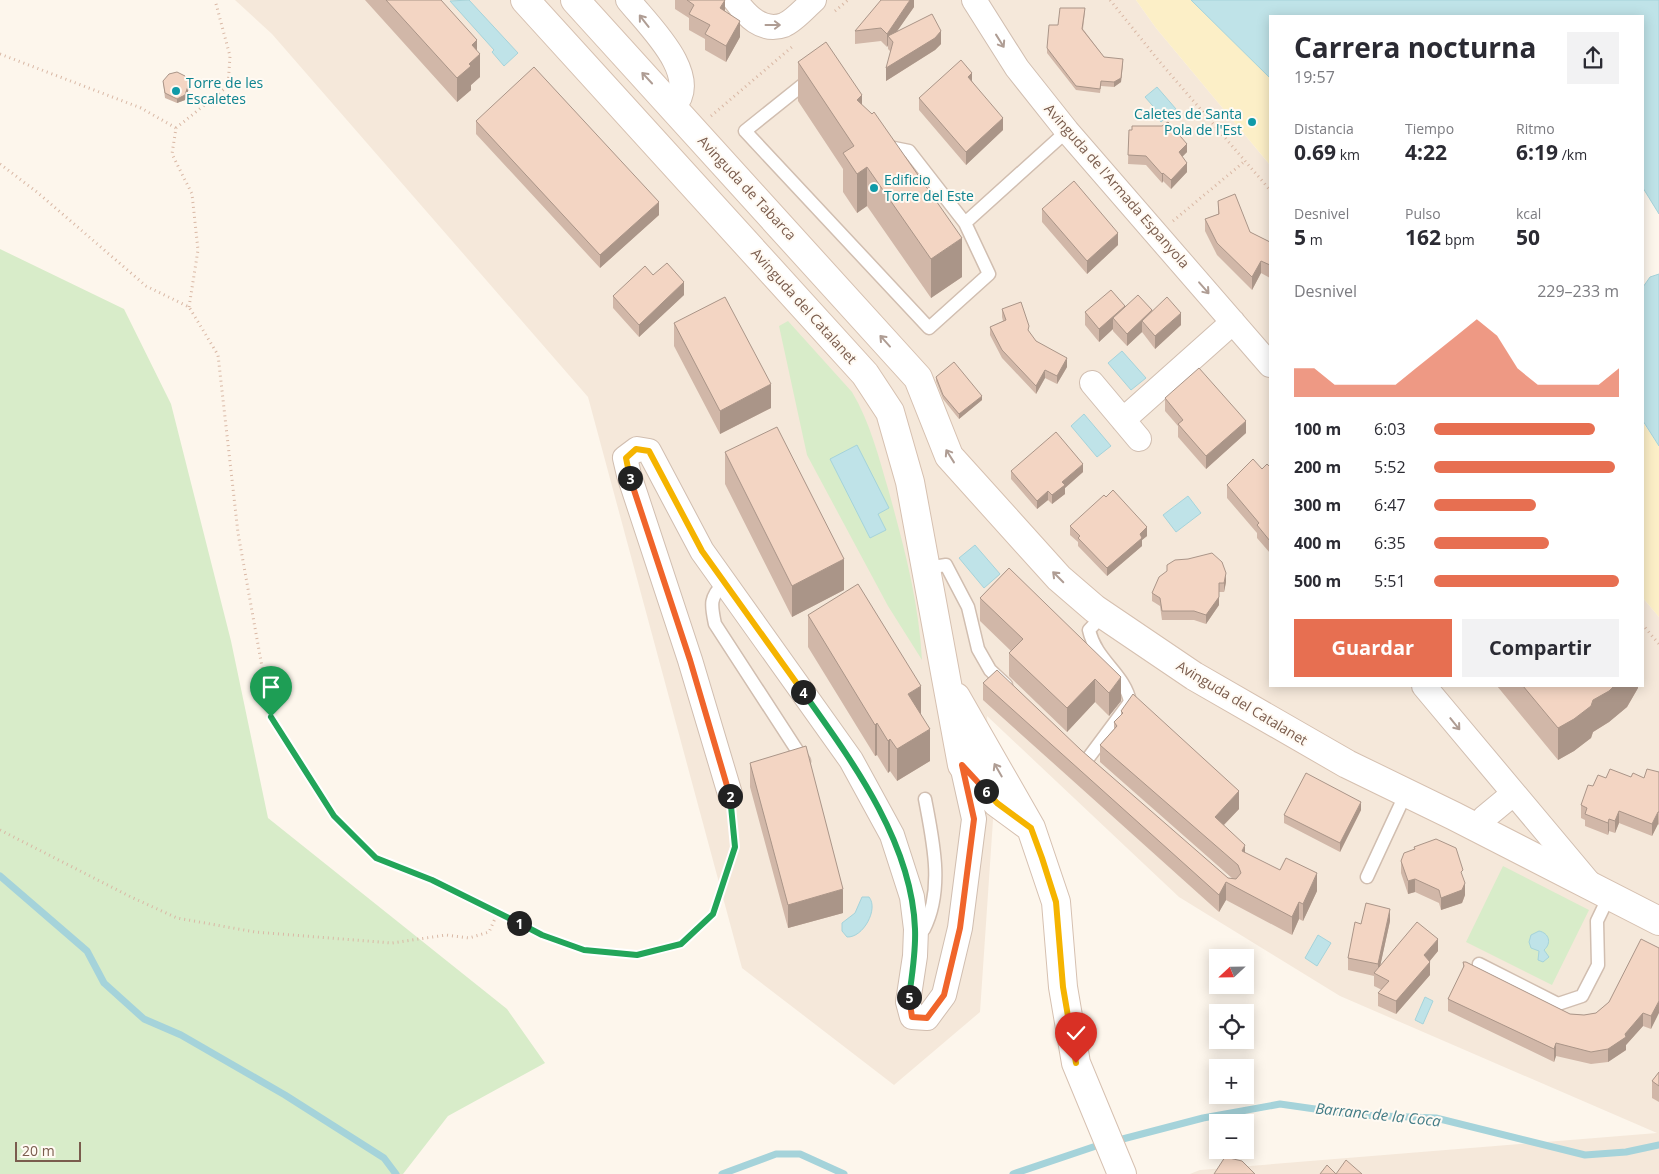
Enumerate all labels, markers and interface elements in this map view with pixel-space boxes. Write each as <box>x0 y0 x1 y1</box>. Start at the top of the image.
one-way arrow <box>639 15 650 28</box>
one-way arrow <box>764 20 781 30</box>
text: Carrera nocturna <box>1294 28 1536 66</box>
button: share <box>1567 32 1619 84</box>
one-way arrow <box>995 34 1005 48</box>
text: 19:57 <box>1294 66 1335 88</box>
one-way arrow <box>641 72 653 85</box>
place label: Torre de les Escaletes <box>186 73 264 108</box>
marker: Torre de les Escaletes <box>170 85 182 97</box>
street label: Avinguda de l'Armada Espanyola <box>1041 99 1194 272</box>
place label: Caletes de Santa Pola de l'Est <box>1134 104 1242 139</box>
marker: Caletes de Santa Pola de l'Est <box>1246 116 1258 128</box>
text: Distancia <box>1294 119 1354 138</box>
text: Tiempo <box>1405 119 1454 138</box>
text: Ritmo <box>1516 119 1555 138</box>
street label: Avinguda de Tabarca <box>694 131 801 244</box>
text: 0.69 <box>1294 138 1336 166</box>
text: 4:22 <box>1405 138 1447 166</box>
text: 6:19 <box>1516 138 1558 166</box>
text: km <box>1336 145 1360 164</box>
text: /km <box>1558 145 1587 164</box>
place label: Edificio Torre del Este <box>884 170 974 205</box>
marker: Edificio Torre del Este <box>868 182 880 194</box>
text: Desnivel <box>1294 204 1349 223</box>
text: Pulso <box>1405 204 1441 223</box>
text: kcal <box>1516 204 1541 223</box>
text: 5 <box>1294 223 1306 251</box>
text: 162 <box>1405 223 1441 251</box>
text: 50 <box>1516 223 1540 251</box>
text: m <box>1306 230 1323 249</box>
text: bpm <box>1441 230 1475 249</box>
street label: Avinguda del Catalanet <box>747 244 862 368</box>
text: Desnivel <box>1294 280 1357 302</box>
text: 229–233 m <box>1537 280 1619 302</box>
one-way arrow <box>1198 281 1209 294</box>
one-way arrow <box>879 335 891 348</box>
text: 100 m <box>1294 418 1341 440</box>
text: 6:03 <box>1374 418 1406 440</box>
one-way arrow <box>945 449 955 463</box>
text: 200 m <box>1294 456 1341 478</box>
text: 5:52 <box>1374 456 1406 478</box>
pin: 3 <box>618 466 642 490</box>
text: 3 <box>626 469 635 488</box>
text: 300 m <box>1294 494 1341 516</box>
text: 6:47 <box>1374 494 1406 516</box>
text: 400 m <box>1294 532 1341 554</box>
text: 6:35 <box>1374 532 1406 554</box>
text: 500 m <box>1294 570 1341 592</box>
text: 5:51 <box>1374 570 1406 592</box>
one-way arrow <box>1053 571 1065 583</box>
button: Guardar <box>1294 619 1452 677</box>
button: Compartir <box>1462 619 1619 677</box>
street label: Avinguda del Catalanet <box>1173 656 1311 749</box>
pin <box>250 666 292 717</box>
icon: arrive <box>257 673 285 701</box>
pin: 4 <box>790 680 816 704</box>
text: 4 <box>799 683 808 702</box>
one-way arrow <box>1450 717 1461 730</box>
one-way arrow <box>993 764 1003 778</box>
pin: 6 <box>974 778 998 804</box>
text: 6 <box>982 782 991 801</box>
pin: 2 <box>718 784 742 808</box>
text: 2 <box>726 787 735 806</box>
pin: 1 <box>506 910 532 936</box>
text: 1 <box>515 914 524 933</box>
north arrow <box>1209 949 1254 994</box>
map controls <box>1209 949 1254 1159</box>
pin: 5 <box>896 984 922 1010</box>
text: 5 <box>905 988 914 1007</box>
button: locate <box>1209 1004 1254 1049</box>
pin <box>1055 1012 1097 1063</box>
icon: check <box>1062 1019 1090 1047</box>
button: + <box>1209 1059 1254 1104</box>
water label: Barranc de la Coca <box>1314 1097 1442 1131</box>
button: − <box>1209 1114 1254 1159</box>
scale bar <box>15 1139 81 1162</box>
text: 20 m <box>22 1141 55 1160</box>

